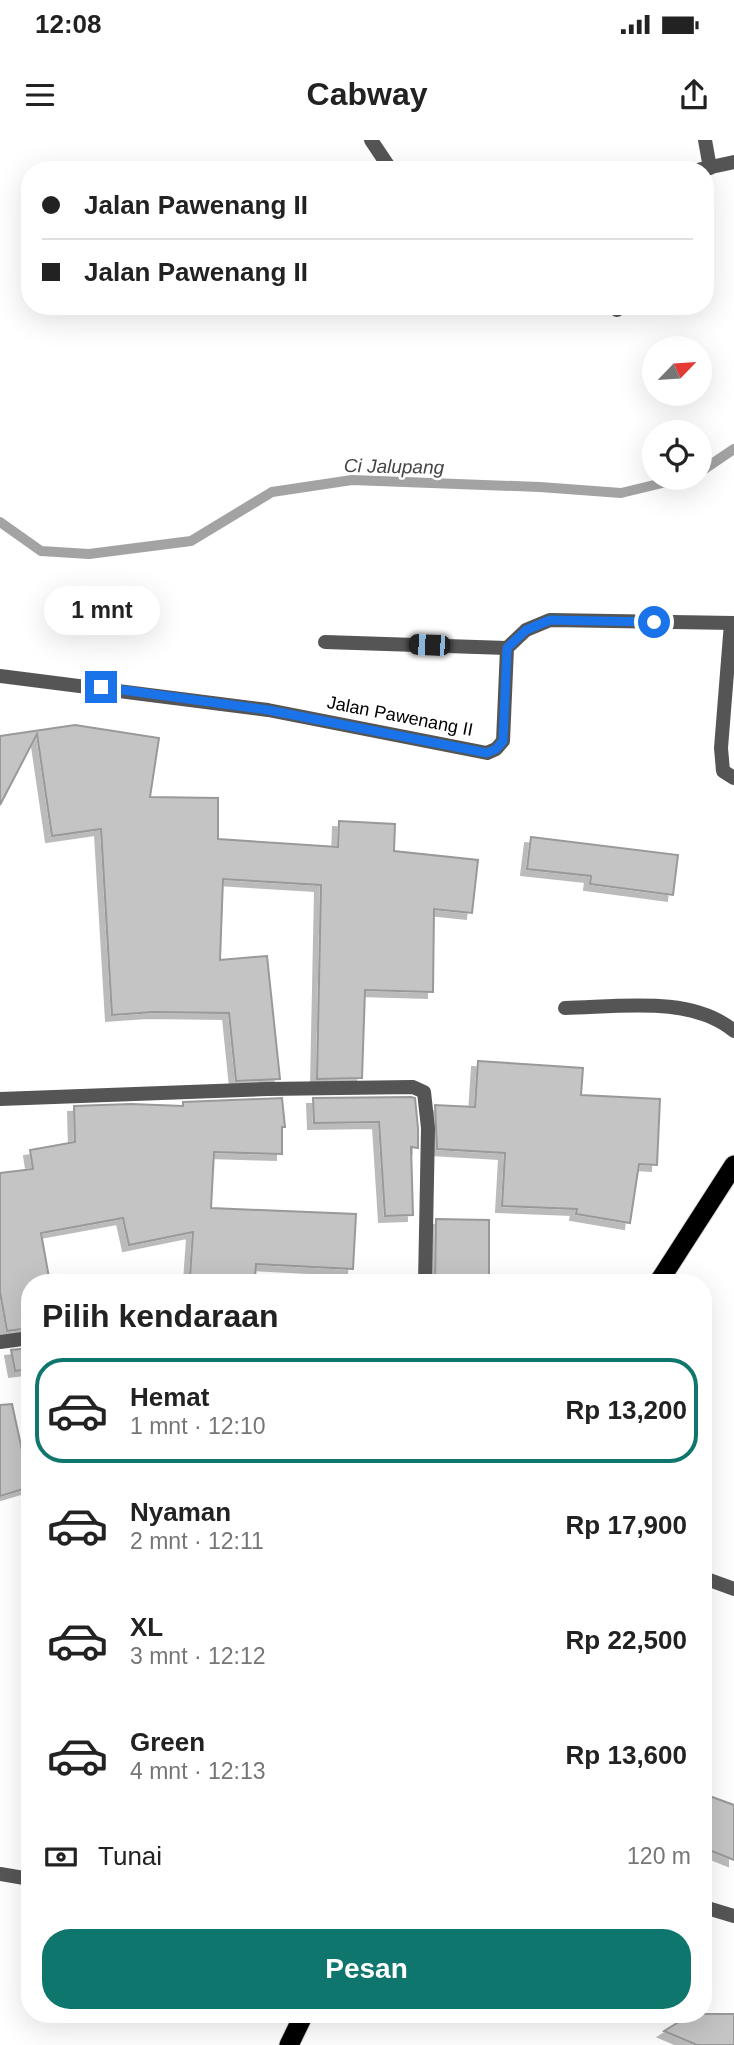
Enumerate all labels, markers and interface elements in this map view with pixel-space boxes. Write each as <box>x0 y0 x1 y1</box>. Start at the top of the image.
text: 12:08 <box>35 9 102 39</box>
icon: menu <box>21 76 59 114</box>
text: Cabway <box>307 76 427 112</box>
icon: share <box>675 76 713 114</box>
text: Jalan Pawenang II <box>84 190 308 220</box>
text: Jalan Pawenang II <box>84 257 308 287</box>
north arrow <box>642 336 712 406</box>
map controls <box>642 336 712 490</box>
button: locate <box>642 420 712 490</box>
water label: Ci Jalupang <box>344 455 445 478</box>
callout: 1 mnt <box>43 586 159 634</box>
text: 1 mnt <box>71 597 133 623</box>
route start <box>638 606 670 638</box>
car <box>408 634 451 656</box>
route end <box>85 671 117 703</box>
street label: Jalan Pawenang II <box>325 692 475 740</box>
text: Pilih kendaraan <box>42 1298 279 1334</box>
icon: car <box>46 1379 109 1442</box>
text: Hemat <box>130 1382 209 1412</box>
text: Rp 13,200 <box>566 1395 687 1425</box>
text: 1 mnt · 12:10 <box>130 1413 266 1439</box>
icon: car <box>46 1494 109 1557</box>
text: Nyaman <box>130 1497 231 1527</box>
text: Rp 17,900 <box>566 1510 687 1540</box>
text: 2 mnt · 12:11 <box>130 1528 264 1554</box>
icon: car <box>46 1609 109 1672</box>
text: XL <box>130 1612 163 1642</box>
text: Rp 22,500 <box>566 1625 687 1655</box>
text: 3 mnt · 12:12 <box>130 1643 266 1669</box>
icon: car <box>46 1724 109 1787</box>
text: Green <box>130 1727 205 1757</box>
text: Rp 13,600 <box>566 1740 687 1770</box>
text: 4 mnt · 12:13 <box>130 1758 266 1784</box>
icon: cash <box>42 1838 80 1876</box>
text: Tunai <box>98 1841 162 1871</box>
text: 120 m <box>627 1843 691 1869</box>
button: Pesan <box>42 1929 691 2009</box>

